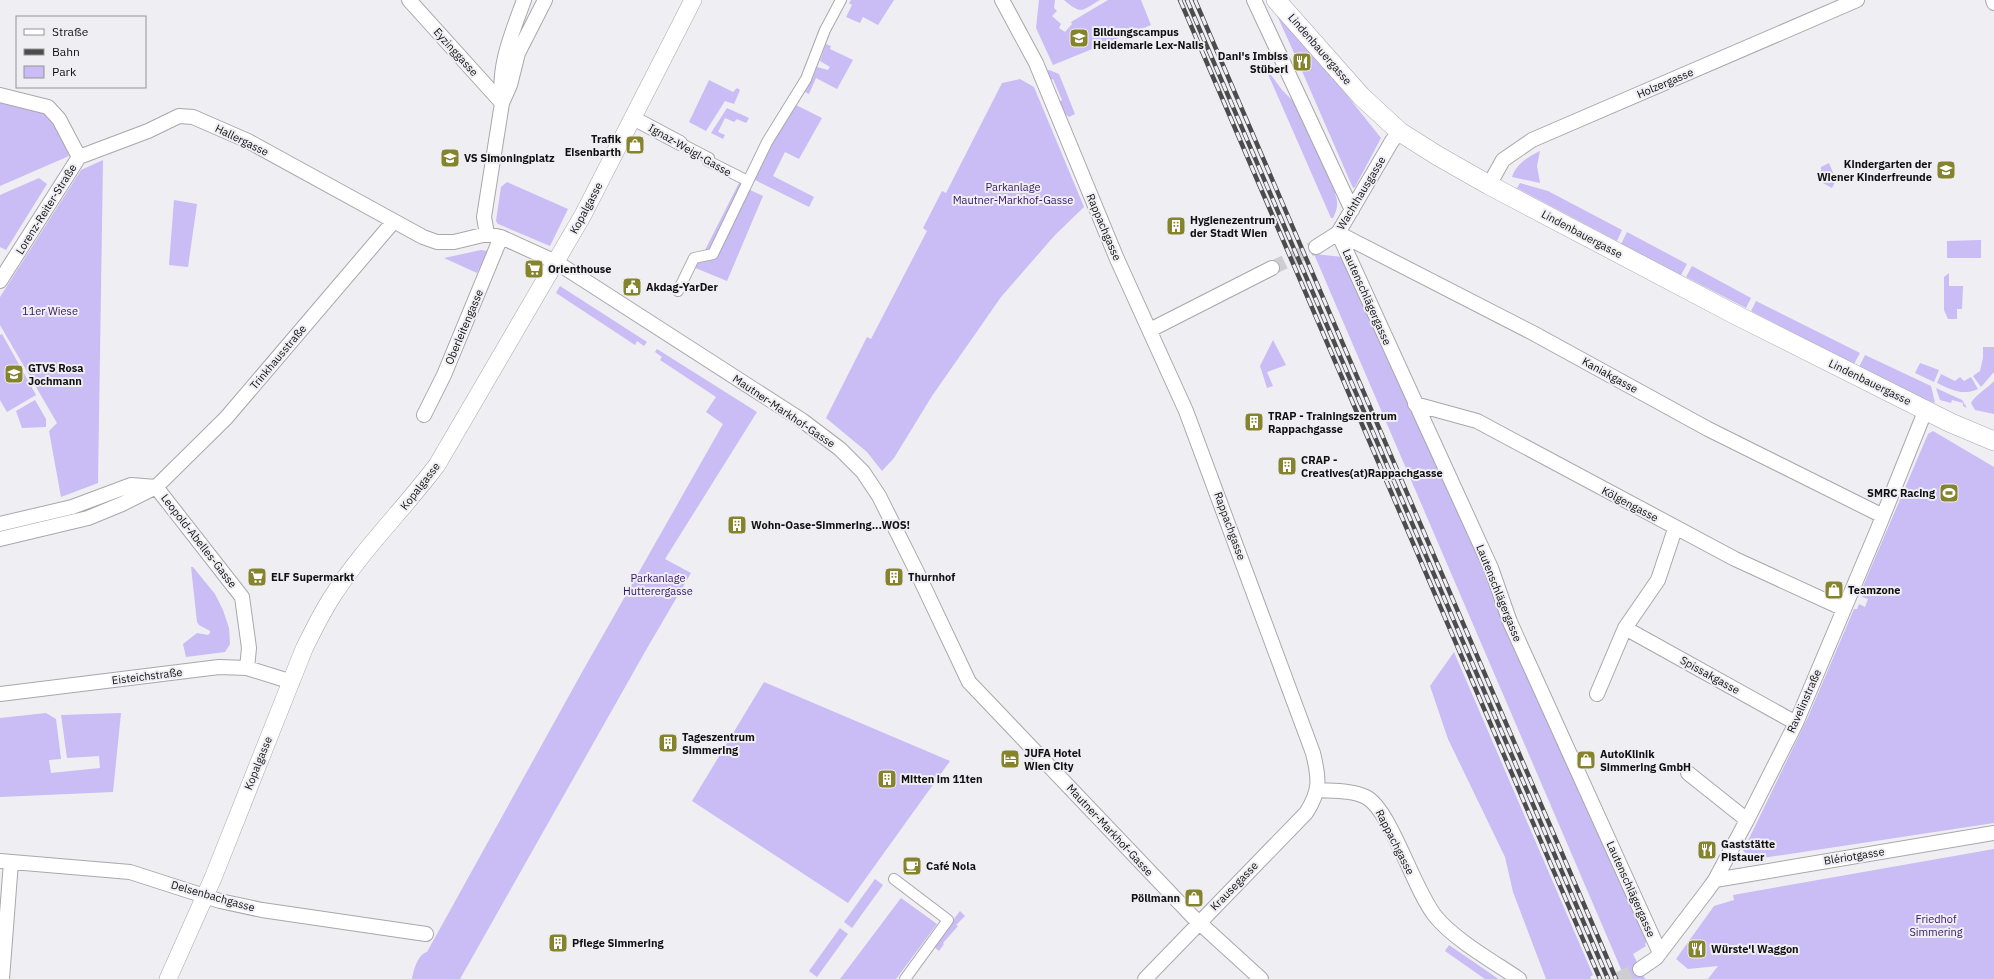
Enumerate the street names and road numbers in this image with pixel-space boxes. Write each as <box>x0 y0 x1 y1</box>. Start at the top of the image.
street label: Lindenbauergasse <box>1285 11 1355 87</box>
street label: Eyzinggasse <box>431 25 481 79</box>
street label: Holzergasse <box>1635 65 1695 101</box>
street label: Hallergasse <box>213 121 271 159</box>
street label: Ignaz-Weigl-Gasse <box>646 121 734 179</box>
street label: Wachthausgasse <box>1334 154 1388 232</box>
street label: Lorenz-Reiter-Straße <box>13 161 79 257</box>
street label: Kopalgasse <box>567 180 605 236</box>
street label: Rappachgasse <box>1084 191 1124 263</box>
street label: Lindenbauergasse <box>1539 207 1625 261</box>
street label: Lautenschlägergasse <box>1340 247 1394 347</box>
street label: Oberleitengasse <box>442 287 486 367</box>
street label: Trinkhausstraße <box>247 322 309 392</box>
street label: Kaniakgasse <box>1580 354 1640 396</box>
street label: Lindenbauergasse <box>1827 356 1913 408</box>
street label: Mautner-Markhof-Gasse <box>730 371 838 451</box>
street label: Kopalgasse <box>397 459 443 513</box>
street label: Kölgengasse <box>1599 483 1661 525</box>
street label: Rappachgasse <box>1211 490 1249 562</box>
street label: Leopold-Abelles-Gasse <box>158 491 240 591</box>
street label: Lautenschlägergasse <box>1473 542 1525 644</box>
street label: Spissakgasse <box>1678 653 1742 697</box>
street label: Eisteichstraße <box>111 665 183 687</box>
street label: Ravelinstraße <box>1784 667 1824 735</box>
street label: Kopalgasse <box>241 734 275 792</box>
street label: Mautner-Markhof-Gasse <box>1064 781 1156 879</box>
street label: Rappachgasse <box>1373 807 1417 877</box>
street label: Lautenschlägergasse <box>1604 839 1658 939</box>
street label: Blériotgasse <box>1823 844 1885 868</box>
street label: Krausegasse <box>1207 859 1261 913</box>
street label: Delsenbachgasse <box>170 877 256 915</box>

